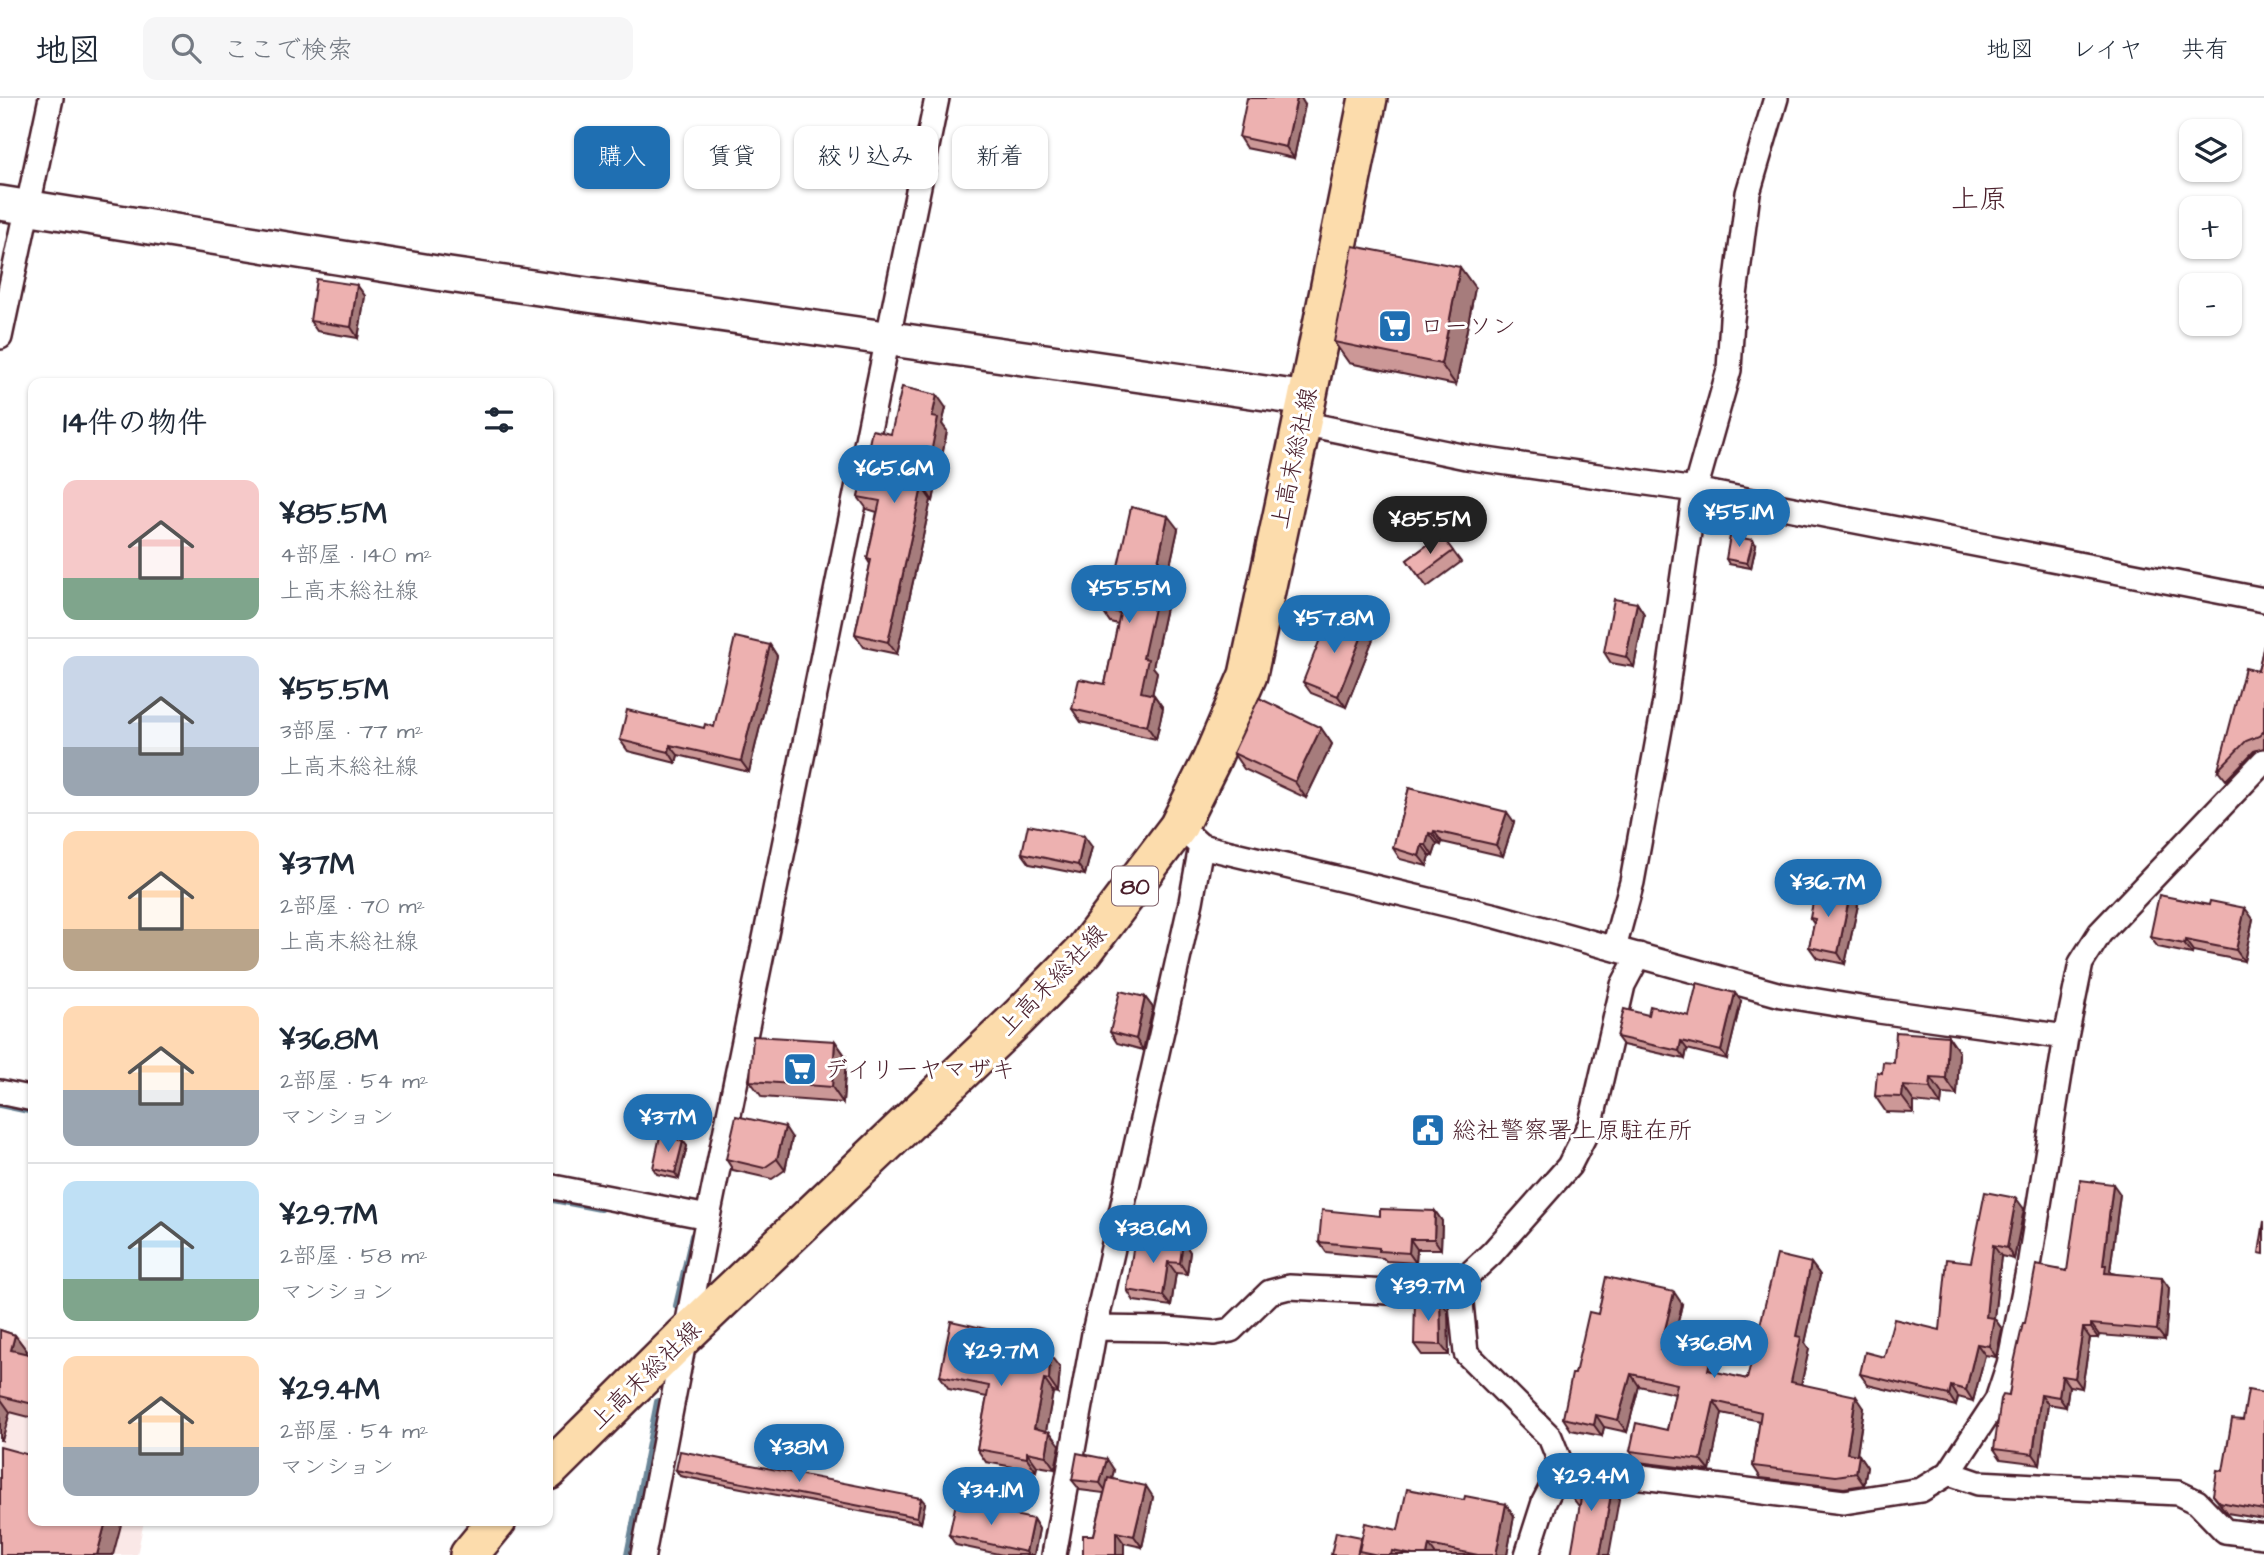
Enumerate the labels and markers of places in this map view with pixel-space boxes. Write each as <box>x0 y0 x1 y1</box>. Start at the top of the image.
supermarket icon: ローソン <box>1376 307 1414 345</box>
place label: ローソン <box>1420 310 1516 344</box>
pin: ¥65.6M <box>837 446 951 505</box>
pin: ¥55.1M <box>1682 490 1796 549</box>
pin: ¥85.5M <box>1373 496 1487 556</box>
pin: ¥55.5M <box>1072 566 1186 625</box>
pin: ¥57.8M <box>1277 596 1391 655</box>
pin: ¥36.7M <box>1771 860 1885 919</box>
supermarket icon: デイリーヤマザキ <box>781 1050 819 1088</box>
place label: デイリーヤマザキ <box>824 1053 1015 1087</box>
pin: ¥37M <box>627 1094 709 1154</box>
public building icon: 総社警察署上原駐在所 <box>1409 1111 1447 1149</box>
place label: 総社警察署上原駐在所 <box>1452 1114 1692 1148</box>
pin: ¥38.6M <box>1096 1206 1210 1265</box>
pin: ¥39.7M <box>1371 1264 1485 1323</box>
pin: ¥36.8M <box>1657 1320 1771 1380</box>
pin: ¥29.7M <box>944 1328 1058 1388</box>
pin: ¥38M <box>758 1424 840 1484</box>
pin: ¥29.4M <box>1534 1454 1648 1513</box>
pin: ¥34.1M <box>934 1468 1048 1527</box>

